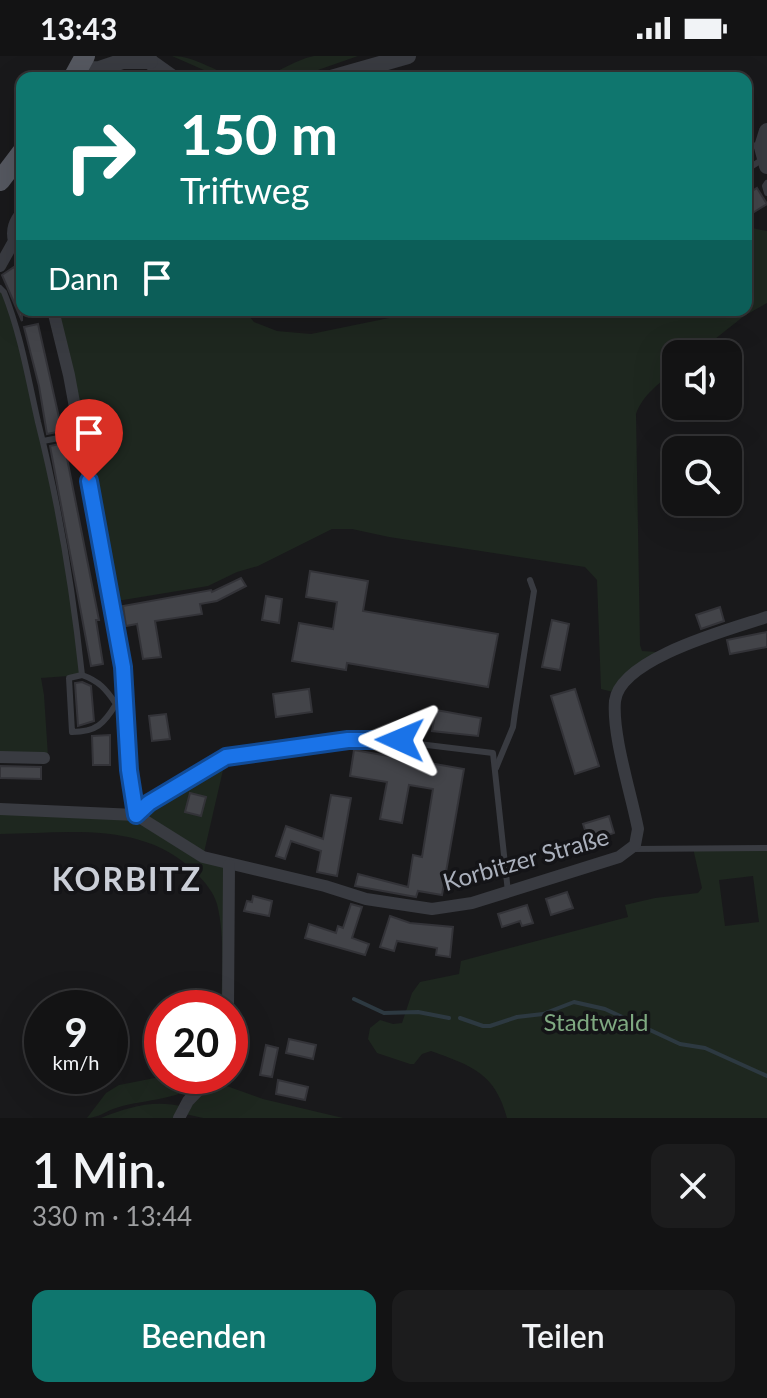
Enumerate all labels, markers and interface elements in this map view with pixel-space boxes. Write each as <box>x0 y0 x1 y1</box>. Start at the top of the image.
text: 13:43 <box>40 10 117 46</box>
text: 150 m <box>180 100 338 167</box>
icon: right <box>48 104 152 208</box>
text: Triftweg <box>180 168 309 212</box>
icon: arrive <box>135 256 179 300</box>
text: Dann <box>48 260 119 296</box>
map controls <box>662 340 742 516</box>
button: sound <box>662 340 742 420</box>
pin <box>55 399 123 481</box>
icon: arrive <box>67 411 111 455</box>
button: search <box>662 436 742 516</box>
position arrow <box>358 698 442 782</box>
street label: Korbitzer Straße <box>439 821 612 896</box>
district label: KORBITZ <box>52 859 202 898</box>
speed limit sign: 20 <box>144 990 248 1094</box>
park label: Stadtwald <box>544 1007 648 1036</box>
text: 9 <box>64 1008 88 1056</box>
text: km/h <box>53 1050 99 1074</box>
text: 1 Min. <box>32 1141 167 1198</box>
button: close <box>651 1144 735 1228</box>
text: 330 m · 13:44 <box>32 1200 192 1232</box>
button: Beenden <box>32 1290 376 1382</box>
button: Teilen <box>392 1290 735 1382</box>

